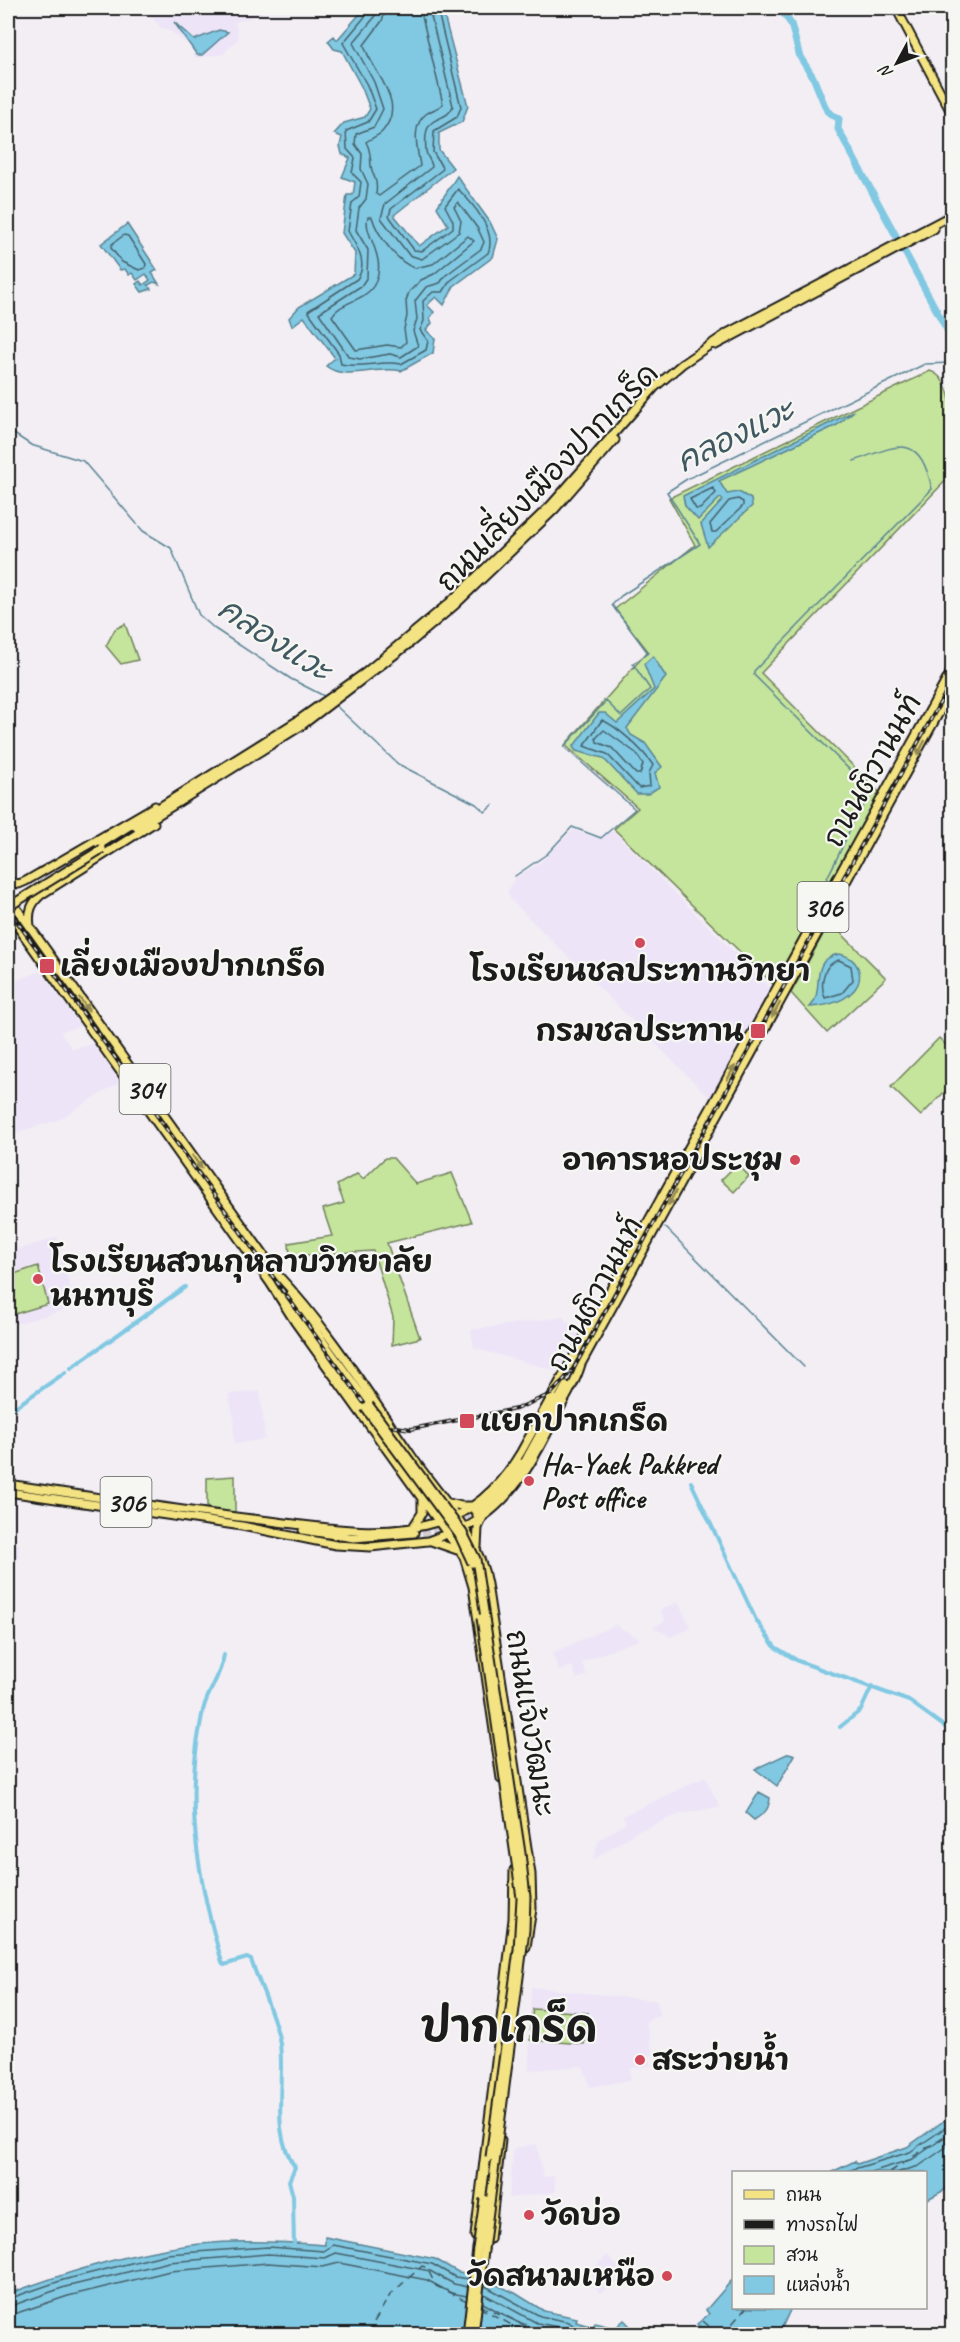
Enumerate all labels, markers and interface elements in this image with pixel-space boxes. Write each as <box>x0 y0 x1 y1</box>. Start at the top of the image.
north arrow <box>867 33 927 93</box>
text: N <box>874 60 897 82</box>
street label: ถนนเลี่ยงเมืองปากเกร็ด <box>420 347 666 600</box>
water label: คลองแวะ <box>670 388 804 482</box>
water label: คลองแวะ <box>211 588 342 693</box>
street label: ถนนติวานนท์ <box>813 686 930 854</box>
one-way arrow <box>916 739 926 756</box>
road number: 306 <box>798 882 848 932</box>
marker: โรงเรียนชลประทานวิทยา <box>633 936 647 950</box>
place label: เลี่ยงเมืองปากเกร็ด <box>60 937 325 985</box>
place label: โรงเรียนชลประทานวิทยา <box>469 951 810 990</box>
marker: เลี่ยงเมืองปากเกร็ด <box>38 957 56 975</box>
one-way arrow <box>78 995 90 1011</box>
one-way arrow <box>771 1002 781 1019</box>
place label: กรมชลประทาน <box>536 1012 744 1050</box>
marker: กรมชลประทาน <box>749 1022 767 1040</box>
road number: 304 <box>120 1064 170 1114</box>
one-way arrow <box>726 1064 736 1081</box>
place label: อาคารหอประชุม <box>562 1141 783 1181</box>
marker: อาคารหอประชุม <box>788 1153 802 1167</box>
one-way arrow <box>191 1154 203 1170</box>
one-way arrow <box>667 1190 677 1207</box>
street label: ถนนติวานนท์ <box>537 1209 652 1378</box>
place label: โรงเรียนสวนกุหลาบวิทยาลัย นนทบุรี <box>49 1242 433 1317</box>
marker: โรงเรียนสวนกุหลาบวิทยาลัย นนทบุรี <box>31 1272 45 1286</box>
place label: แยกปากเกร็ด <box>480 1401 668 1440</box>
marker: แยกปากเกร็ด <box>458 1412 476 1430</box>
place label: Ha-Yaek Pakkred Post office <box>541 1445 722 1517</box>
marker: Ha-Yaek Pakkred Post office <box>522 1474 536 1488</box>
road number: 306 <box>100 1477 152 1527</box>
street label: ถนนแจ้งวัฒนะ <box>497 1627 565 1819</box>
district label: ปากเกร็ด <box>421 1998 597 2054</box>
place label: สระว่ายน้ำ <box>652 2031 789 2079</box>
marker: สระว่ายน้ำ <box>633 2053 647 2067</box>
legend <box>732 2171 927 2309</box>
text: ถนน <box>786 2184 821 2206</box>
place label: วัดบ่อ <box>541 2196 621 2234</box>
marker: วัดบ่อ <box>522 2208 536 2222</box>
text: ทางรถไฟ <box>786 2212 858 2236</box>
text: สวน <box>786 2244 818 2266</box>
place label: วัดสนามเหนือ <box>467 2257 655 2295</box>
text: แหล่งน้ำ <box>786 2268 850 2296</box>
marker: วัดสนามเหนือ <box>660 2269 674 2283</box>

